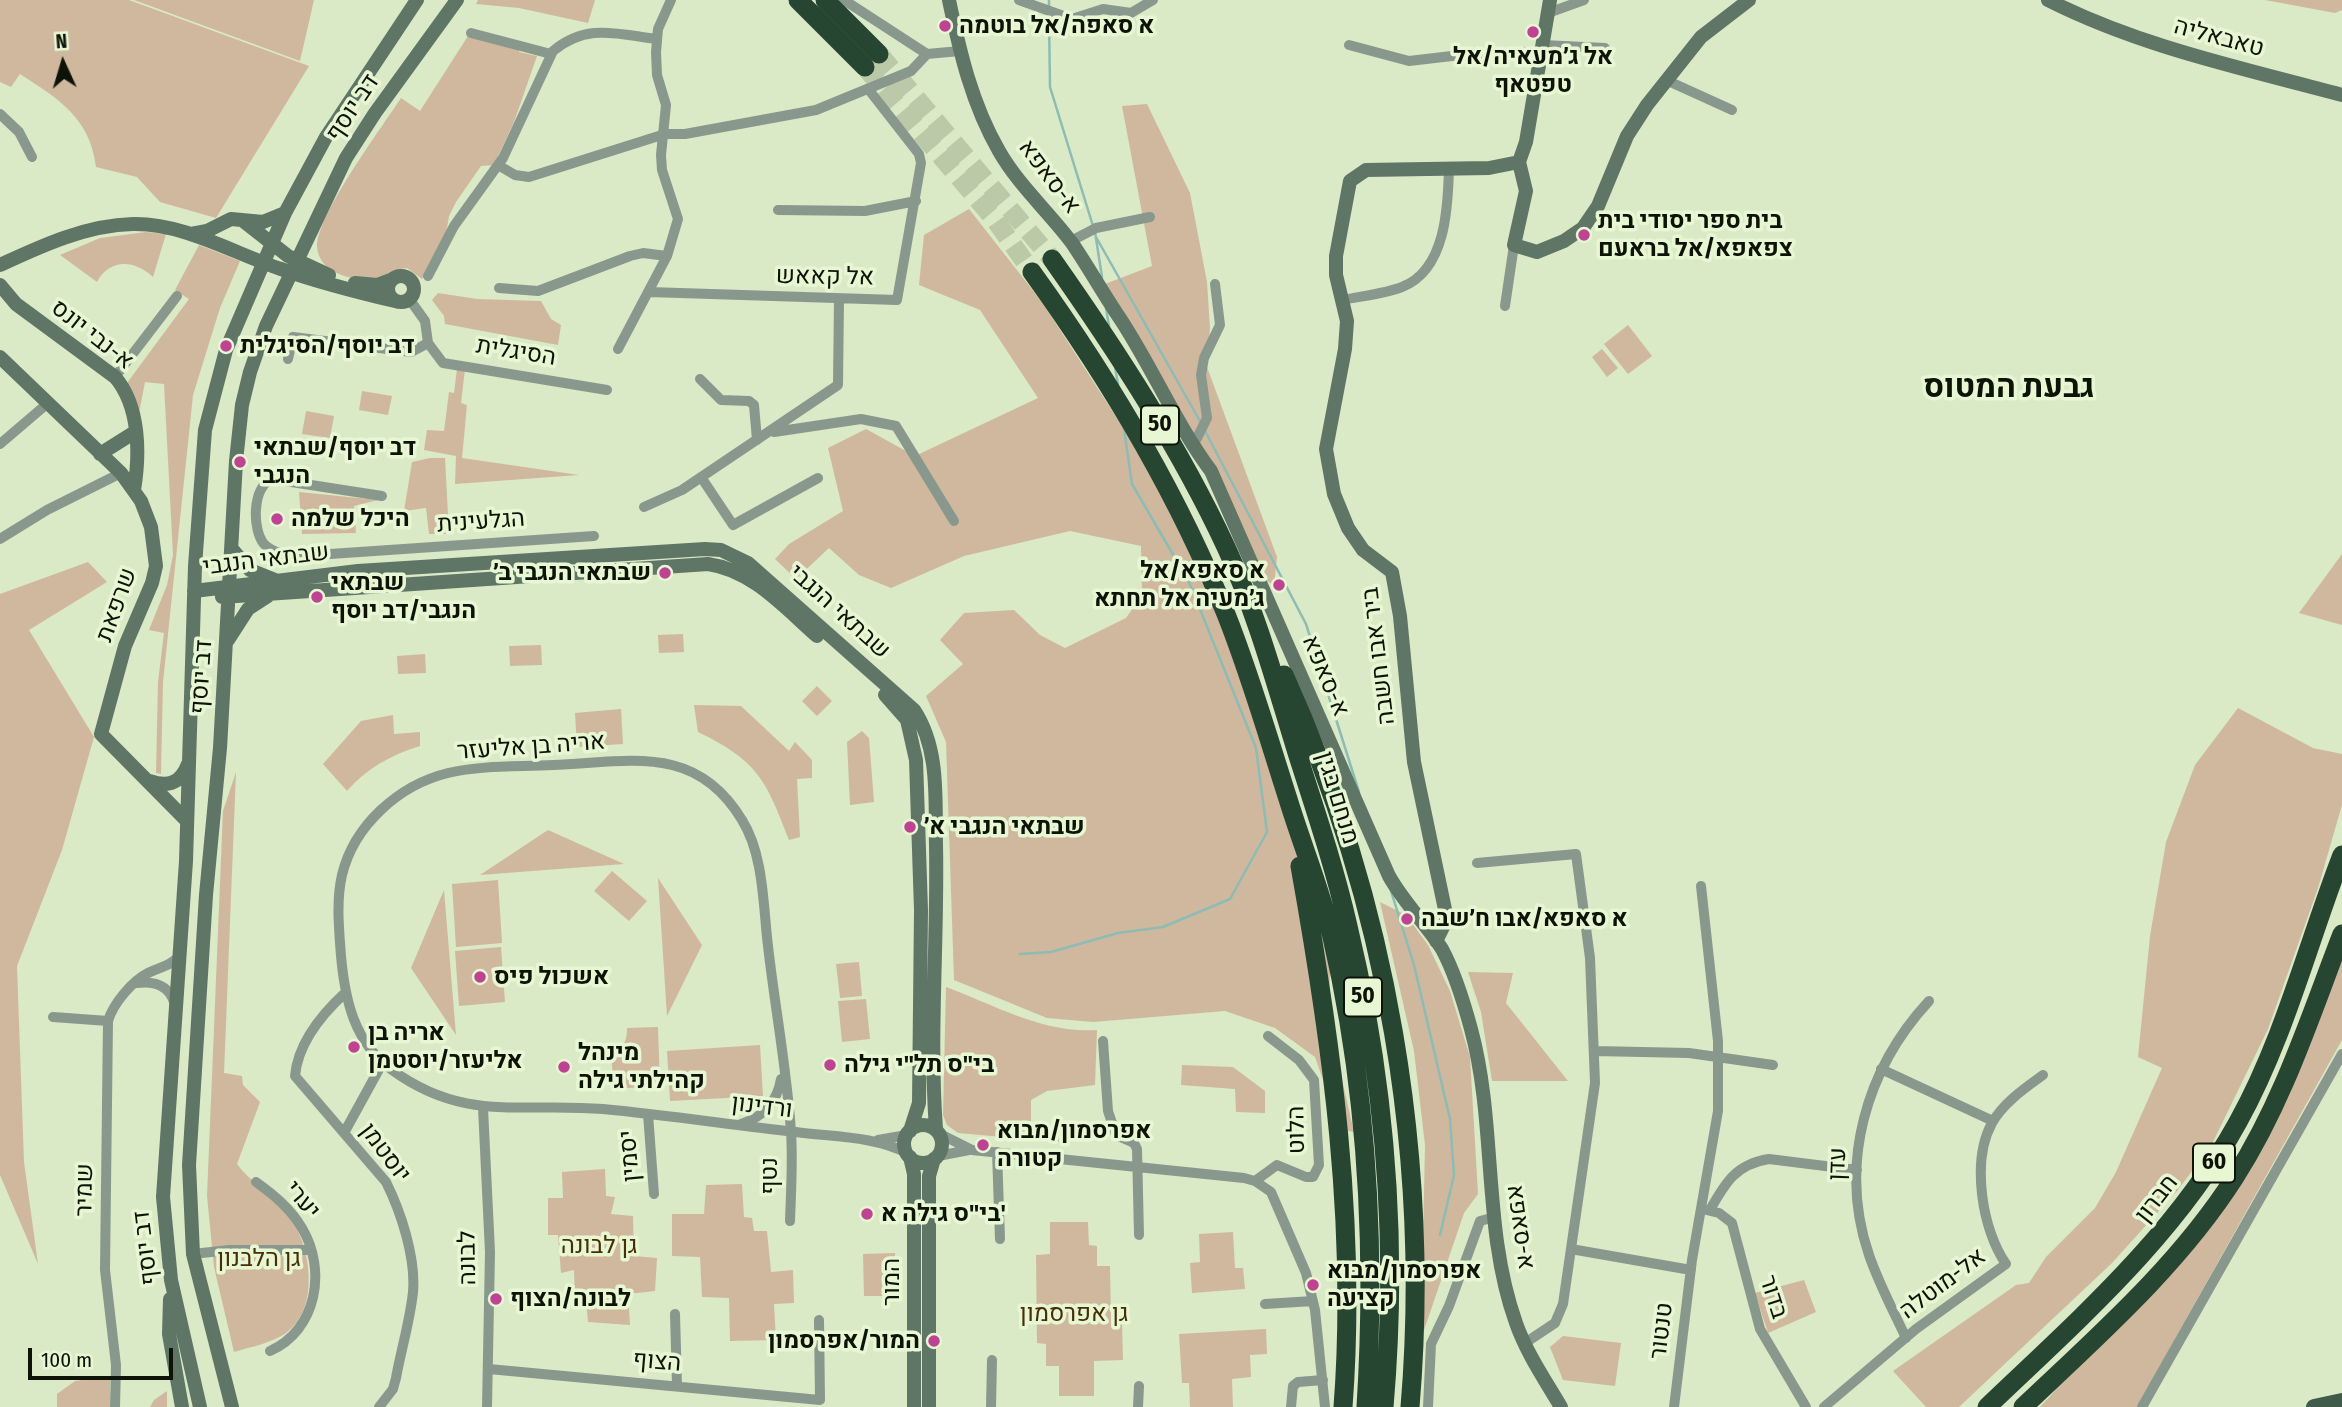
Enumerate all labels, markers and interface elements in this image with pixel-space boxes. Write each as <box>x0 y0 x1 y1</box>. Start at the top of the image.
place label: א סאפה/אל בוטמה <box>959 12 1154 40</box>
street label: טאבאליה <box>2171 12 2267 64</box>
marker: א סאפה/אל בוטמה <box>937 18 953 34</box>
marker: אל ג׳מעאיה/אל טפטאף <box>1525 24 1541 40</box>
north arrow <box>28 28 98 98</box>
text: N <box>55 30 68 53</box>
place label: אל ג׳מעאיה/אל טפטאף <box>1453 43 1613 99</box>
street label: דב יוסף <box>320 69 386 147</box>
street label: א-סאפא <box>1012 134 1086 220</box>
place label: בית ספר יסודי בית צפאפא/אל בראעם <box>1598 207 1793 263</box>
marker: בית ספר יסודי בית צפאפא/אל בראעם <box>1576 227 1592 243</box>
street label: אל קאאש <box>776 262 874 292</box>
street label: א-נבי יונס <box>45 294 139 376</box>
street label: הסיגלית <box>474 331 558 373</box>
place label: דב יוסף/הסיגלית <box>240 332 415 360</box>
marker: דב יוסף/הסיגלית <box>218 338 234 354</box>
district label: גבעת המטוס <box>1924 369 2094 407</box>
road number: 50 <box>1141 406 1179 444</box>
place label: דב יוסף/שבתאי הנגבי <box>254 434 416 490</box>
marker: דב יוסף/שבתאי הנגבי <box>232 454 248 470</box>
place label: היכל שלמה <box>291 505 410 533</box>
street label: הגלעינית <box>436 505 526 539</box>
marker: היכל שלמה <box>269 511 285 527</box>
street label: שבתאי הנגבי <box>201 538 331 582</box>
place label: א סאפא/אל ג׳מעיה אל תחתא <box>1094 557 1265 613</box>
place label: שבתאי הנגבי ב׳ <box>493 559 651 587</box>
street label: שבתאי הנגבי <box>782 559 896 665</box>
street label: שרפאת <box>90 564 144 646</box>
marker: שבתאי הנגבי ב׳ <box>657 565 673 581</box>
place label: שבתאי הנגבי/דב יוסף <box>331 569 476 625</box>
marker: א סאפא/אל ג׳מעיה אל תחתא <box>1271 577 1287 593</box>
street label: ביר אבו חשבה <box>1356 586 1402 726</box>
marker: שבתאי הנגבי/דב יוסף <box>309 589 325 605</box>
street label: א-סאפא <box>1295 631 1355 721</box>
street label: דב יוסף <box>185 639 219 715</box>
street label: אריה בן אליעזר <box>456 727 606 767</box>
street label: מנחם בגין <box>1309 748 1365 848</box>
place label: שבתאי הנגבי א׳ <box>924 813 1085 841</box>
marker: שבתאי הנגבי א׳ <box>902 819 918 835</box>
place label: א סאפא/אבו ח׳שבה <box>1421 905 1627 933</box>
marker: א סאפא/אבו ח׳שבה <box>1399 911 1415 927</box>
place label: אשכול פיס <box>494 963 609 991</box>
marker: אשכול פיס <box>472 969 488 985</box>
road number: 50 <box>1344 978 1382 1016</box>
place label: אריה בן אליעזר/יוסטמן <box>368 1019 523 1075</box>
marker: אריה בן אליעזר/יוסטמן <box>346 1039 362 1055</box>
place label: מינהל קהילתי גילה <box>578 1039 705 1095</box>
place label: בי"ס תל"י גילה <box>844 1051 994 1079</box>
marker: בי"ס תל"י גילה <box>822 1057 838 1073</box>
marker: מינהל קהילתי גילה <box>556 1059 572 1075</box>
street label: ורדינון <box>730 1089 794 1125</box>
street label: הלוט <box>1282 1106 1312 1154</box>
place label: אפרסמון/מבוא קטורה <box>997 1117 1151 1173</box>
street label: יוסטמן <box>353 1118 417 1188</box>
street label: יסמין <box>613 1129 647 1183</box>
marker: אפרסמון/מבוא קטורה <box>975 1137 991 1153</box>
road number: 60 <box>2193 1144 2235 1182</box>
street label: עדן <box>1823 1147 1853 1181</box>
street label: נטף <box>756 1157 784 1195</box>
street label: שמיר <box>70 1163 100 1217</box>
street label: חברון <box>2129 1169 2185 1229</box>
street label: יערי <box>278 1175 326 1225</box>
street label: א-סאפא <box>1500 1183 1540 1271</box>
place label: בי"ס גילה א' <box>881 1200 1006 1228</box>
marker: בי"ס גילה א' <box>859 1206 875 1222</box>
street label: דב יוסף <box>127 1209 165 1287</box>
street label: לבונה <box>453 1230 483 1286</box>
park label: גן לבונה <box>561 1232 637 1260</box>
street label: אל-מוטלה <box>1894 1242 1992 1326</box>
park label: גן הלבנון <box>217 1245 301 1273</box>
place label: אפרסמון/מבוא קציעה <box>1327 1257 1481 1313</box>
street label: המור <box>878 1258 906 1306</box>
street label: בדור <box>1753 1272 1793 1322</box>
marker: אפרסמון/מבוא קציעה <box>1305 1277 1321 1293</box>
place label: לבונה/הצוף <box>510 1285 631 1313</box>
marker: לבונה/הצוף <box>488 1291 504 1307</box>
park label: גן אפרסמון <box>1020 1300 1128 1328</box>
street label: טנטור <box>1644 1301 1680 1361</box>
place label: המור/אפרסמון <box>768 1327 920 1355</box>
marker: המור/אפרסמון <box>926 1333 942 1349</box>
scale bar <box>32 1334 177 1378</box>
street label: הצוף <box>632 1346 682 1378</box>
text: 100 m <box>41 1347 92 1373</box>

